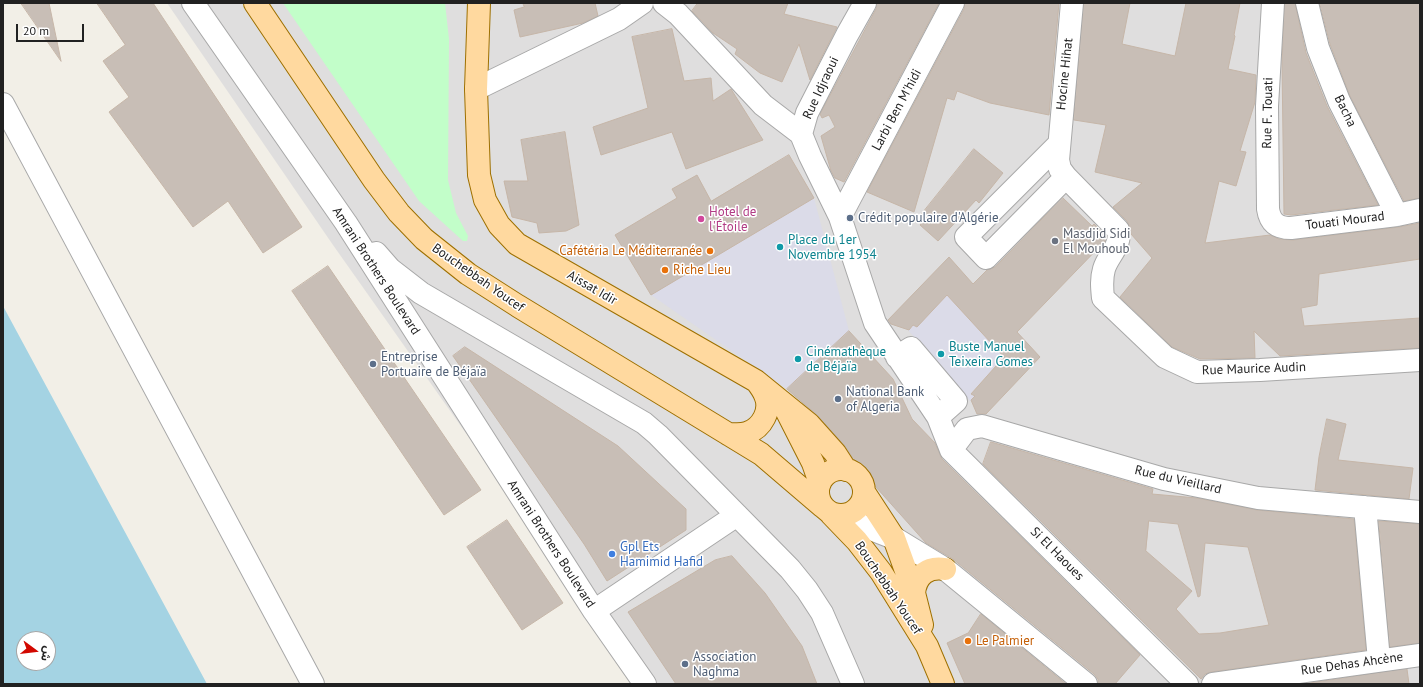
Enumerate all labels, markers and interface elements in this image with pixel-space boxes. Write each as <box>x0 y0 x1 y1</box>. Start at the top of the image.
scale bar <box>18 16 86 42</box>
text: 20 m <box>23 23 49 38</box>
street label: Hocine Hihat <box>1053 37 1077 111</box>
street label: Rue Idjraoui <box>800 54 842 122</box>
street label: Larbi Ben M'hidi <box>869 66 925 154</box>
street label: Rue F. Touati <box>1260 77 1276 149</box>
street label: Bacha <box>1331 93 1359 129</box>
street label: Amrani Brothers Boulevard <box>329 204 423 338</box>
place label: Hotel de l'Étoile <box>709 204 756 235</box>
street label: Touati Mourad <box>1305 208 1385 234</box>
place label: Crédit populaire d'Algérie <box>858 210 999 226</box>
marker: Crédit populaire d'Algérie <box>845 213 855 223</box>
marker: Hotel de l'Étoile <box>696 214 706 224</box>
place label: Masdjid Sidi El Mouhoub <box>1063 226 1130 257</box>
place label: Place du 1er Novembre 1954 <box>788 232 877 263</box>
marker: Masdjid Sidi El Mouhoub <box>1050 236 1060 246</box>
street label: Bouchebbah Youcef <box>429 240 527 316</box>
marker: Place du 1er Novembre 1954 <box>775 242 785 252</box>
place label: Cafétéria Le Méditerranée <box>559 243 702 259</box>
marker: Cafétéria Le Méditerranée <box>705 246 715 256</box>
place label: Riche Lieu <box>673 262 731 278</box>
marker: Riche Lieu <box>660 265 670 275</box>
street label: Aissat Idir <box>564 267 620 309</box>
place label: Buste Manuel Teixeira Gomes <box>949 339 1033 370</box>
place label: Cinémathèque de Béjaïa <box>806 344 886 375</box>
place label: Entreprise Portuaire de Béjaïa <box>381 349 487 380</box>
marker: Buste Manuel Teixeira Gomes <box>936 349 946 359</box>
marker: Cinémathèque de Béjaïa <box>793 354 803 364</box>
marker: Entreprise Portuaire de Béjaïa <box>368 359 378 369</box>
street label: Rue Maurice Audin <box>1202 359 1306 379</box>
place label: National Bank of Algeria <box>846 384 924 415</box>
marker: National Bank of Algeria <box>833 394 843 404</box>
street label: Rue du Vieillard <box>1133 462 1223 498</box>
street label: Amrani Brothers Boulevard <box>504 477 598 611</box>
street label: Si El Haoues <box>1027 524 1087 584</box>
place label: Gpl Ets Hamimid Hafid <box>620 539 703 570</box>
street label: Bouchebbah Youcef <box>851 539 925 637</box>
marker: Gpl Ets Hamimid Hafid <box>607 549 617 559</box>
north arrow <box>16 631 56 671</box>
place label: Le Palmier <box>976 633 1034 649</box>
marker: Le Palmier <box>963 636 973 646</box>
text: ش <box>38 645 55 663</box>
place label: Association Naghma <box>693 649 756 680</box>
street label: Rue Dehas Ahcène <box>1300 649 1404 679</box>
marker: Association Naghma <box>680 659 690 669</box>

